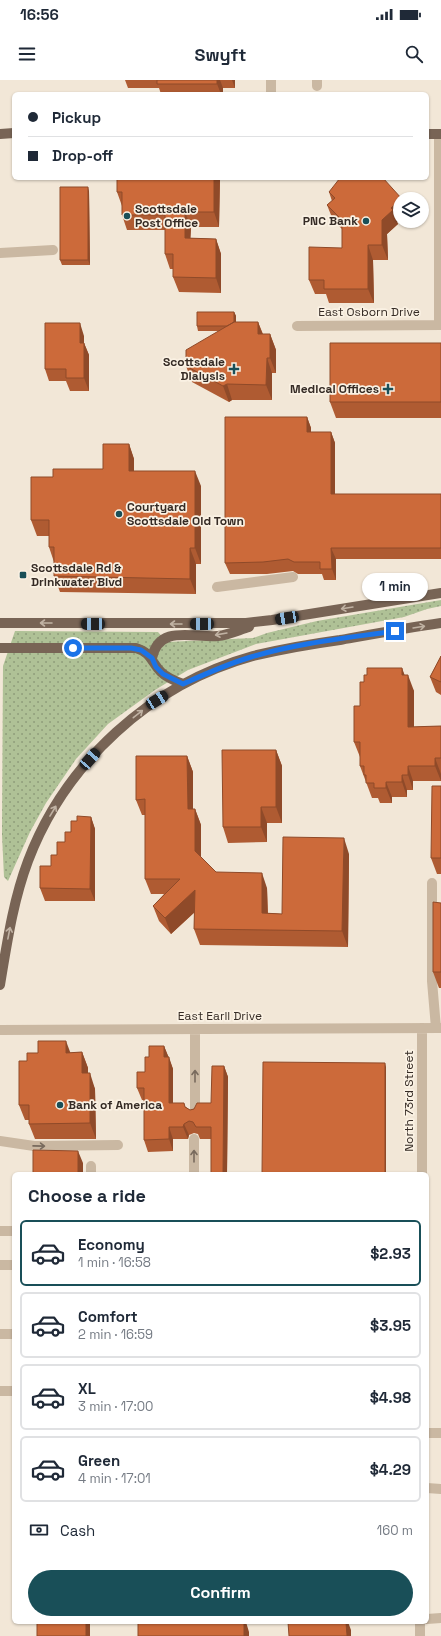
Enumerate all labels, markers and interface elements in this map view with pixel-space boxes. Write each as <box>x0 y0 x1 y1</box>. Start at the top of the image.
text: 16:56 <box>20 5 59 24</box>
icon: menu <box>16 43 38 65</box>
text: Swyft <box>195 43 246 66</box>
icon: search <box>403 43 425 65</box>
text: Pickup <box>52 108 101 127</box>
text: Drop-off <box>52 146 113 165</box>
map controls <box>393 192 429 228</box>
button: layers <box>393 192 429 228</box>
place label: Scottsdale Post Office <box>135 201 198 231</box>
marker: Scottsdale Post Office <box>122 211 132 221</box>
place label: PNC Bank <box>303 213 358 229</box>
marker: PNC Bank <box>361 216 371 226</box>
street label: East Osborn Drive <box>318 304 420 320</box>
place label: Scottsdale Dialysis <box>163 354 225 384</box>
marker: Scottsdale Dialysis <box>228 363 240 375</box>
place label: Medical Offices <box>290 381 379 397</box>
marker: Medical Offices <box>382 383 394 395</box>
place label: Courtyard Scottsdale Old Town <box>127 499 244 529</box>
marker: Courtyard Scottsdale Old Town <box>114 509 124 519</box>
place label: Scottsdale Rd & Drinkwater Blvd <box>31 560 122 590</box>
marker: Scottsdale Rd & Drinkwater Blvd <box>18 570 28 580</box>
callout: 1 min <box>362 573 428 601</box>
text: 1 min <box>379 578 411 595</box>
one-way arrow <box>341 604 354 612</box>
car <box>274 610 300 626</box>
car <box>81 618 105 630</box>
car <box>190 618 214 630</box>
one-way arrow <box>40 619 53 627</box>
one-way arrow <box>170 620 183 628</box>
route end <box>386 622 404 640</box>
one-way arrow <box>412 623 425 631</box>
one-way arrow <box>215 631 228 639</box>
route start <box>64 639 82 657</box>
car <box>144 689 170 711</box>
one-way arrow <box>132 710 143 719</box>
car <box>78 746 102 772</box>
one-way arrow <box>49 805 57 817</box>
one-way arrow <box>5 927 13 940</box>
street label: East Earll Drive <box>178 1008 262 1024</box>
street label: North 73rd Street <box>401 1050 417 1152</box>
one-way arrow <box>191 1070 199 1083</box>
place label: Bank of America <box>68 1097 162 1113</box>
marker: Bank of America <box>55 1100 65 1110</box>
one-way arrow <box>32 1142 45 1150</box>
one-way arrow <box>190 1150 198 1163</box>
text: Choose a ride <box>28 1184 146 1207</box>
icon: car <box>30 1235 66 1271</box>
text: Economy <box>78 1235 145 1254</box>
text: $2.93 <box>370 1244 411 1263</box>
text: 1 min · 16:58 <box>78 1254 151 1271</box>
icon: car <box>30 1307 66 1343</box>
text: Comfort <box>78 1307 138 1326</box>
text: $3.95 <box>370 1316 411 1335</box>
text: 2 min · 16:59 <box>78 1326 153 1343</box>
icon: car <box>30 1379 66 1415</box>
text: XL <box>78 1379 96 1398</box>
text: $4.98 <box>370 1388 411 1407</box>
text: 3 min · 17:00 <box>78 1398 153 1415</box>
icon: car <box>30 1451 66 1487</box>
text: Green <box>78 1451 120 1470</box>
text: $4.29 <box>370 1460 411 1479</box>
text: 4 min · 17:01 <box>78 1470 151 1487</box>
icon: cash <box>28 1519 50 1541</box>
text: Cash <box>60 1521 95 1540</box>
text: 160 m <box>377 1522 413 1539</box>
button: Confirm <box>28 1570 413 1616</box>

